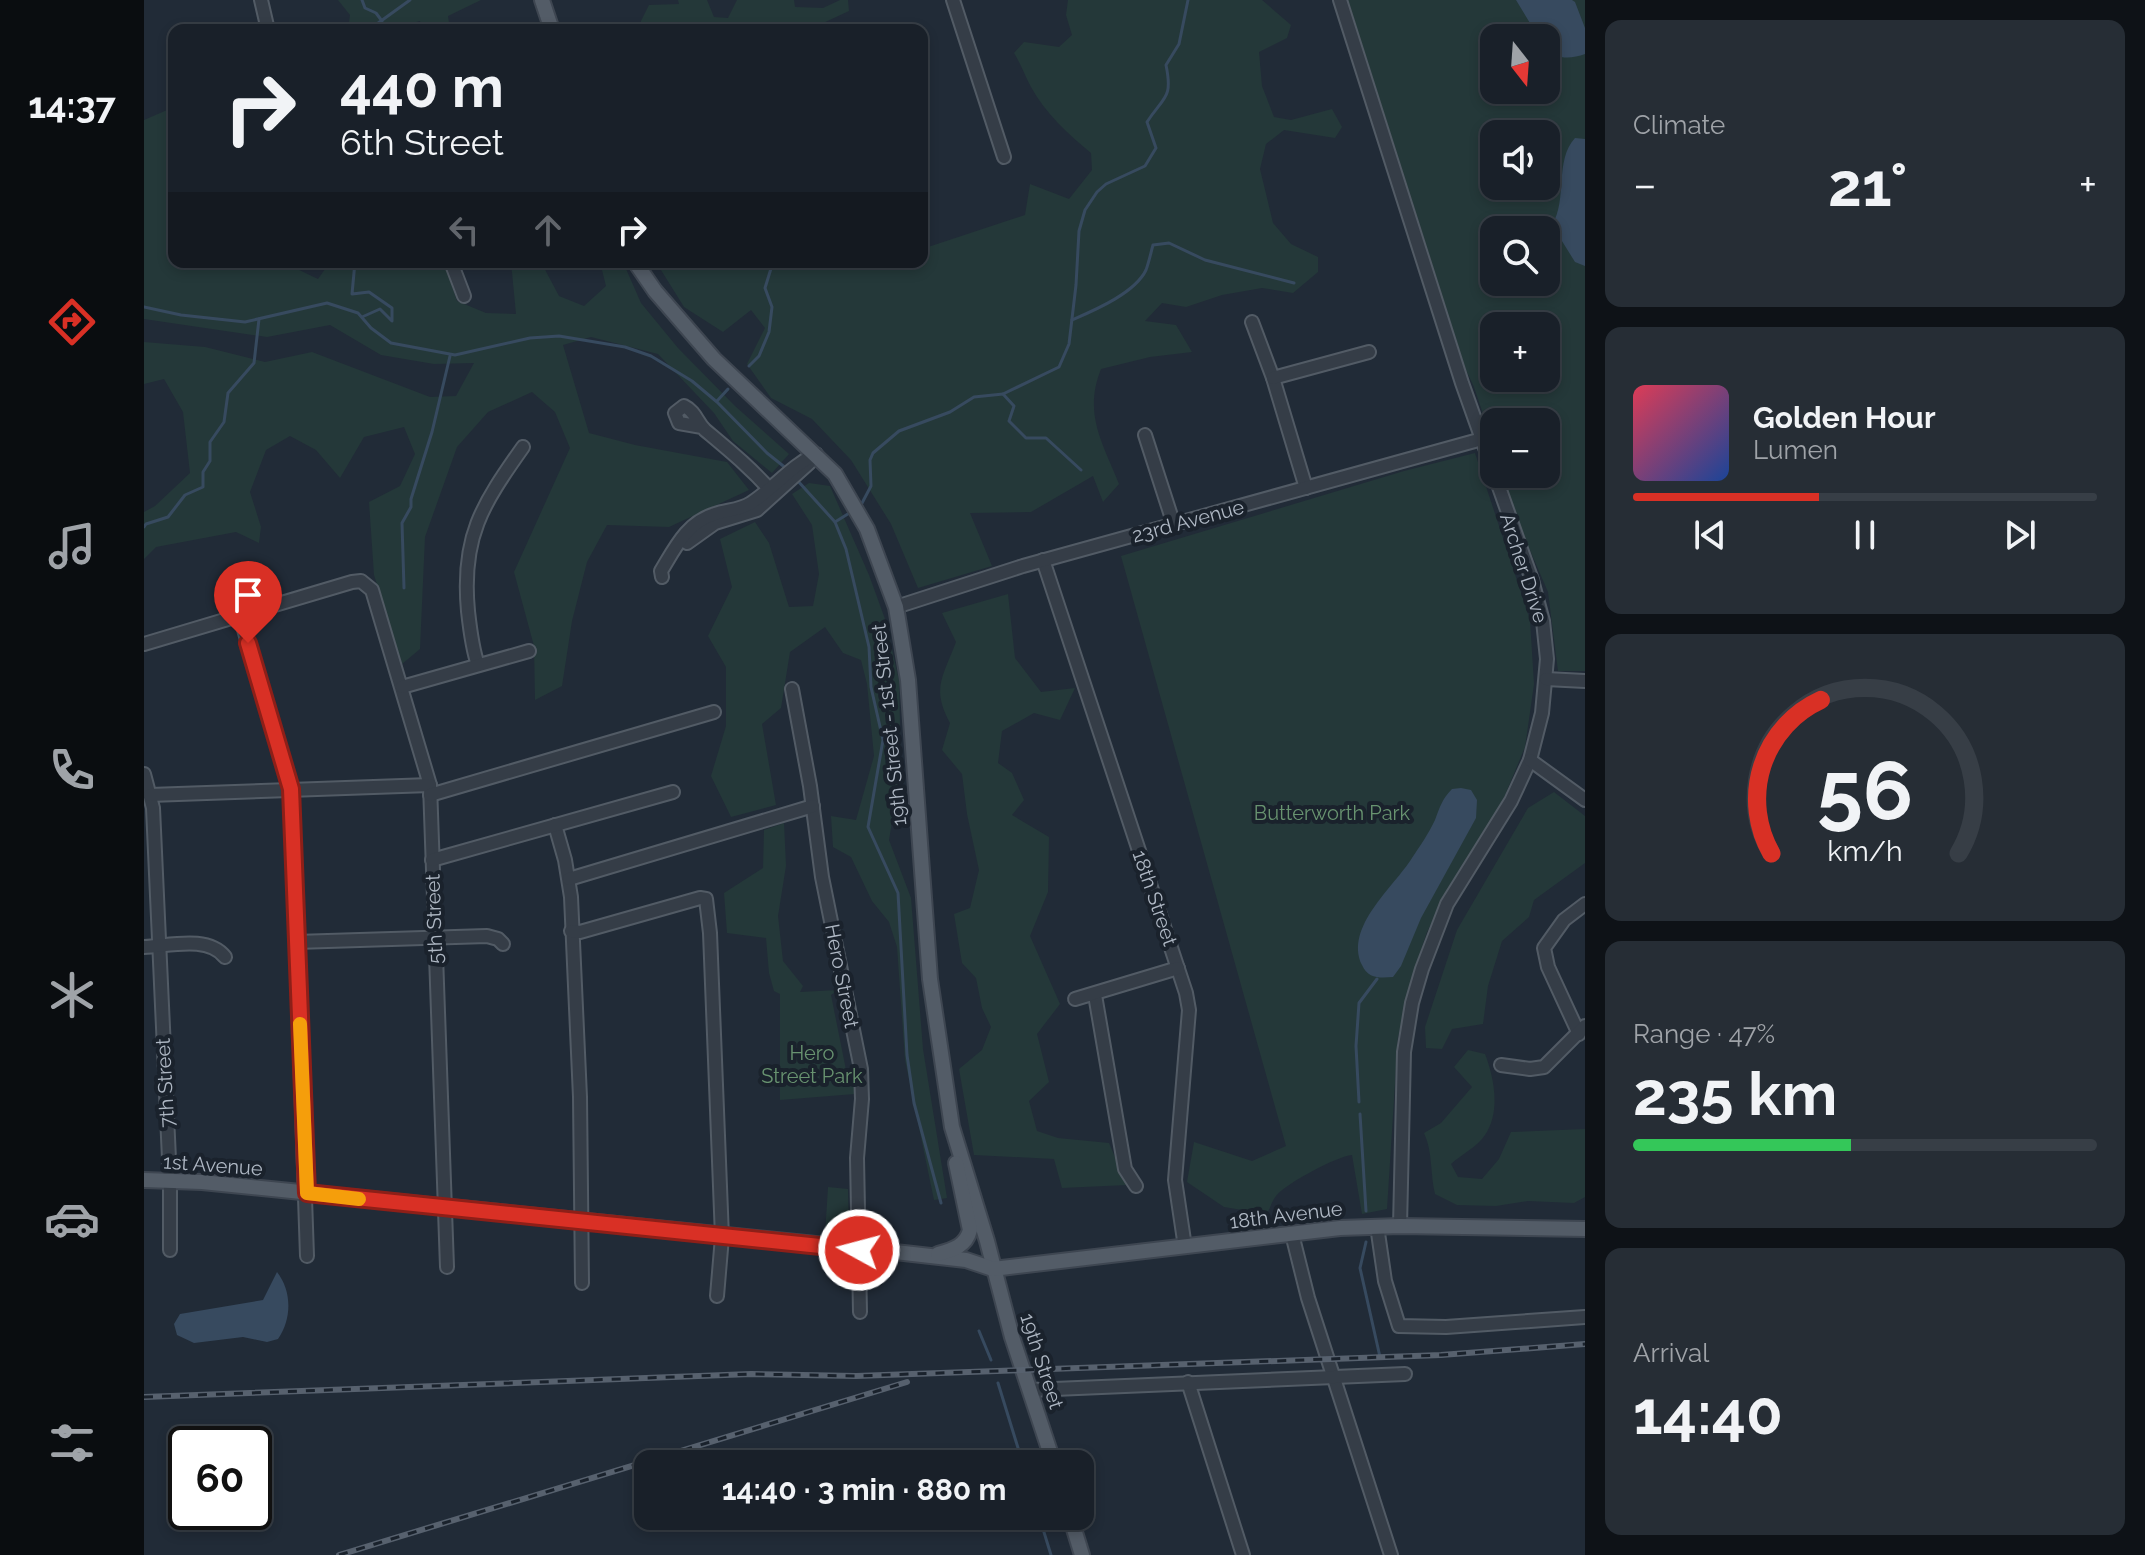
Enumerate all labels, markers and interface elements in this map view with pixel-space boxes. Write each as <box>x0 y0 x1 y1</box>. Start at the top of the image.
north arrow <box>1480 24 1560 104</box>
map controls <box>1480 24 1560 488</box>
text: 440 m <box>340 54 504 120</box>
icon: right <box>208 56 312 160</box>
text: 14:37 <box>28 84 116 126</box>
text: Climate <box>1633 110 1725 140</box>
button: sound <box>1480 120 1560 200</box>
text: 6th Street <box>340 121 504 163</box>
text: 21° <box>1828 150 1907 220</box>
text: − <box>1633 159 1657 210</box>
text: + <box>2079 159 2097 210</box>
icon: left <box>442 208 486 252</box>
icon: ahead <box>526 208 570 252</box>
icon: right <box>610 208 654 252</box>
button: search <box>1480 216 1560 296</box>
icon: directions <box>44 294 100 350</box>
button: + <box>1480 312 1560 392</box>
text: Golden Hour <box>1753 400 1936 435</box>
button: − <box>1480 408 1560 488</box>
text: Lumen <box>1753 435 1838 465</box>
street label: 23rd Avenue <box>1129 494 1247 547</box>
street label: Archer Drive <box>1495 510 1553 626</box>
icon: previous <box>1688 513 1732 557</box>
icon: pause <box>1843 513 1887 557</box>
icon: next <box>1998 513 2042 557</box>
icon: music <box>44 518 100 574</box>
pin <box>214 561 282 643</box>
icon: arrive <box>226 573 270 617</box>
street label: 19th Street - 1st Street <box>866 622 912 827</box>
text: 56 <box>1817 741 1913 838</box>
icon: phone <box>44 742 100 798</box>
park label: Butterworth Park <box>1254 801 1411 825</box>
text: km/h <box>1827 834 1903 868</box>
street label: 18th Street <box>1127 847 1183 949</box>
street label: 5th Street <box>420 873 448 964</box>
street label: Hero Street <box>820 922 864 1030</box>
icon: climate <box>44 967 100 1023</box>
text: Range · 47% <box>1633 1019 1775 1049</box>
street label: 7th Street <box>151 1037 179 1128</box>
park label: Hero Street Park <box>761 1041 863 1088</box>
text: 235 km <box>1633 1059 1837 1129</box>
street label: 1st Avenue <box>162 1150 264 1180</box>
icon: car <box>44 1191 100 1247</box>
street label: 18th Avenue <box>1228 1196 1344 1234</box>
position arrow <box>817 1208 901 1292</box>
street label: 19th Street <box>1015 1310 1069 1412</box>
text: Arrival <box>1633 1338 1709 1368</box>
text: 14:40 <box>1633 1378 1783 1448</box>
icon: filters <box>44 1415 100 1471</box>
speed limit sign: 60 <box>168 1426 272 1530</box>
text: 14:40 · 3 min · 880 m <box>722 1472 1006 1507</box>

